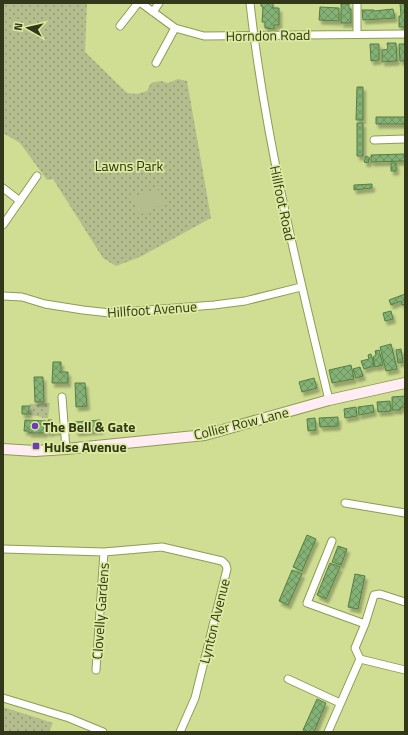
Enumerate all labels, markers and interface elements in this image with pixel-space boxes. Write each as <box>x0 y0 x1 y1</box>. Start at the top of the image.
north arrow <box>8 8 48 48</box>
text: N <box>10 22 27 31</box>
street label: Horndon Road <box>225 24 311 46</box>
park label: Lawns Park <box>95 155 163 176</box>
street label: Hillfoot Road <box>265 163 301 243</box>
street label: Hillfoot Avenue <box>106 295 198 323</box>
street label: Collier Row Lane <box>191 401 291 445</box>
place label: The Bell & Gate <box>43 416 135 437</box>
marker: The Bell & Gate <box>30 421 40 431</box>
place label: Hulse Avenue <box>44 436 127 457</box>
marker: Hulse Avenue <box>31 441 41 451</box>
street label: Clovelly Gardens <box>86 562 114 660</box>
street label: Lynton Avenue <box>193 576 235 666</box>

